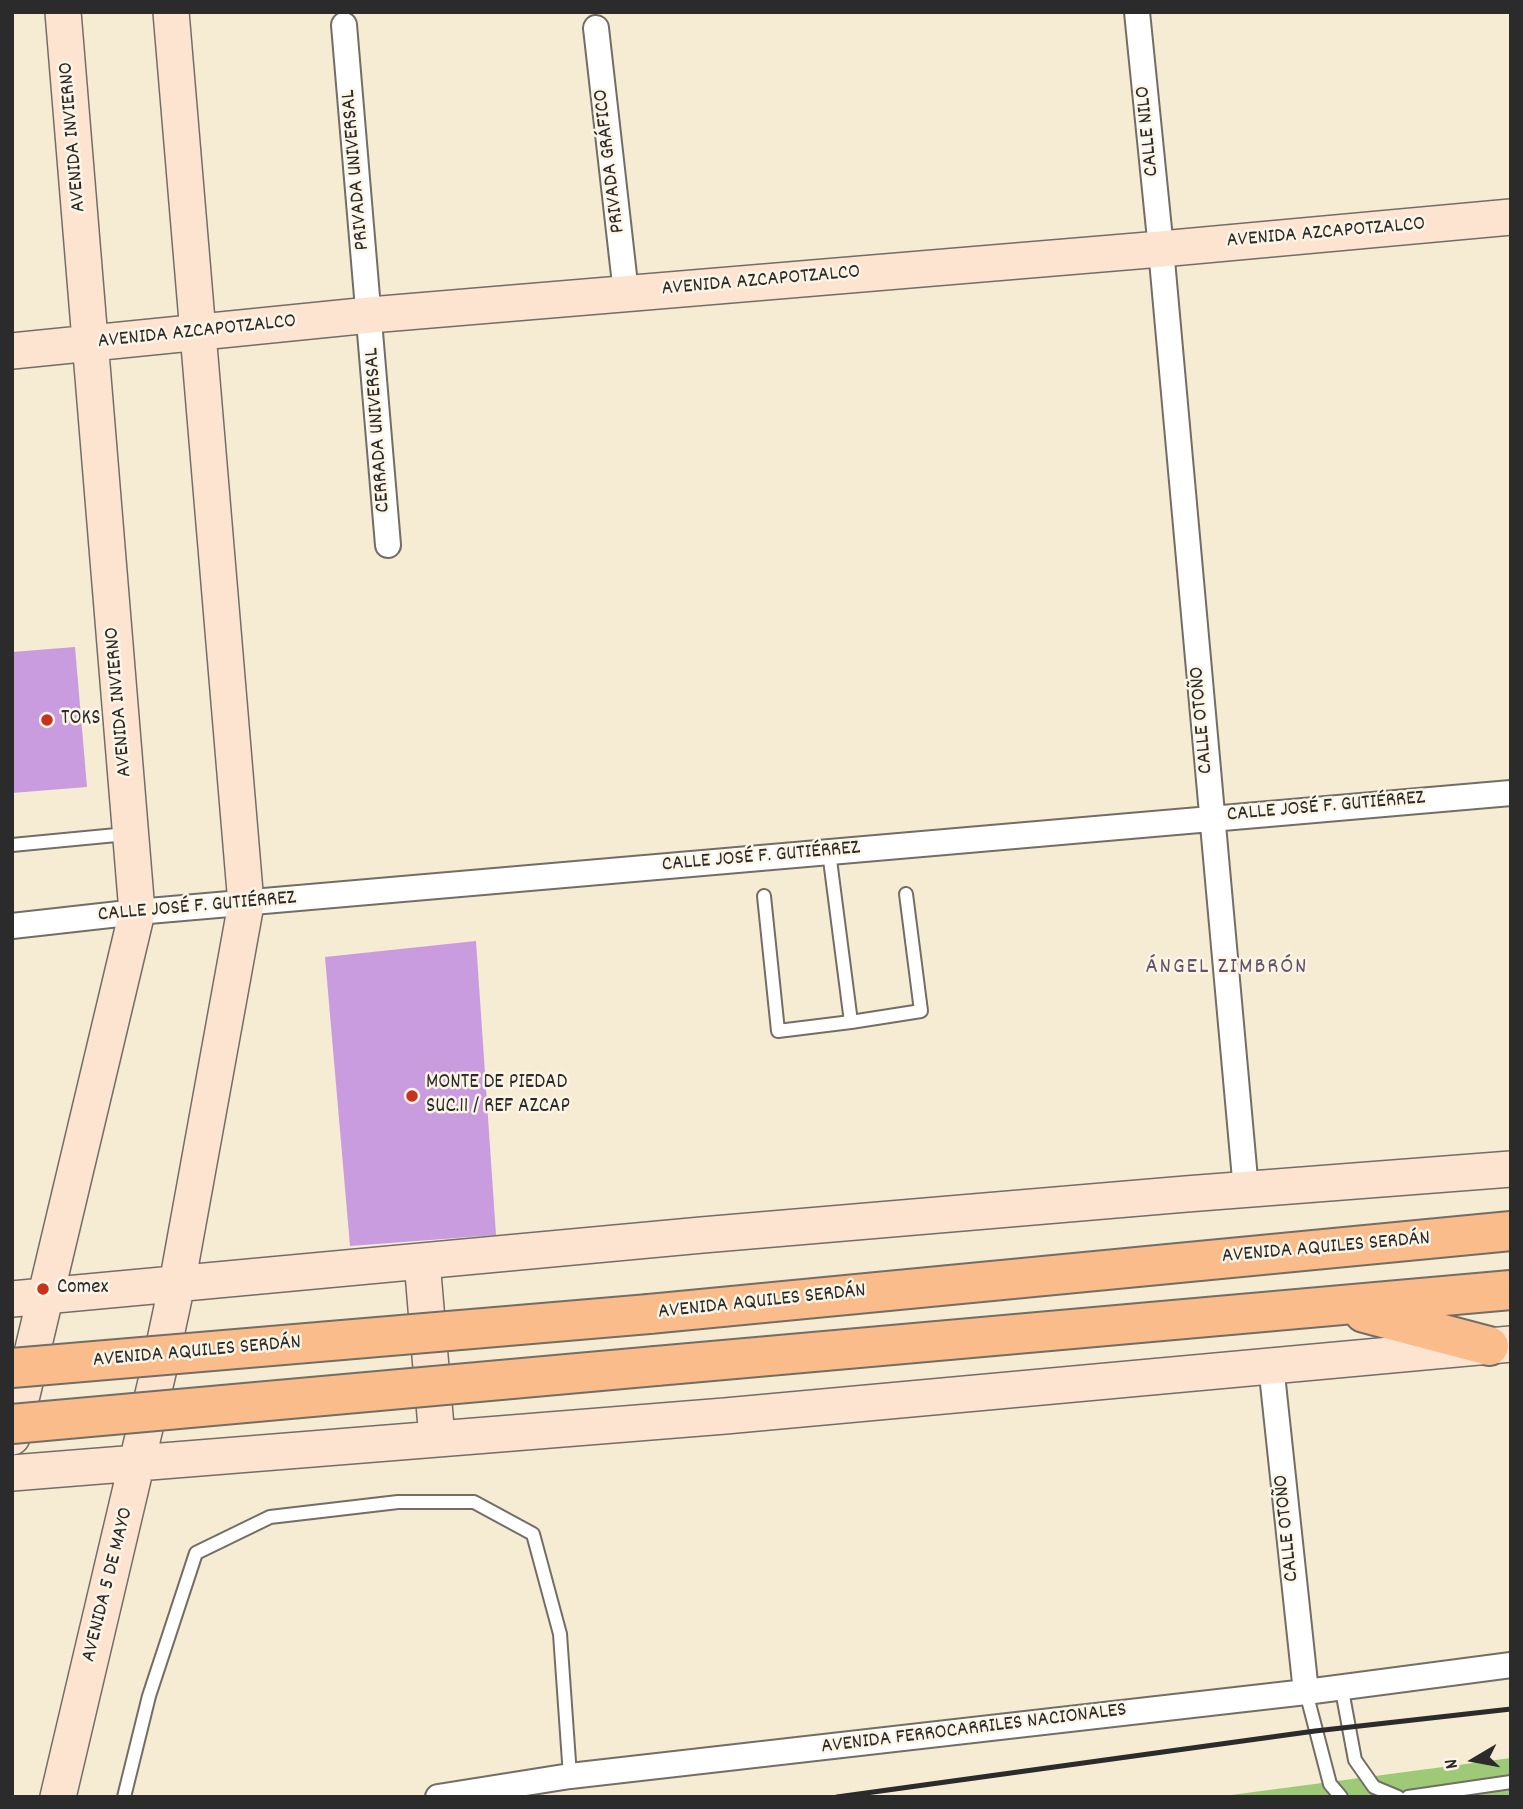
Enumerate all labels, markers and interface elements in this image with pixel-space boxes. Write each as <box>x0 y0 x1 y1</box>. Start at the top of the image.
street label: AVENIDA INVIERNO <box>55 61 93 213</box>
street label: CALLE NILO <box>1132 84 1166 178</box>
street label: PRIVADA GRÁFICO <box>590 88 632 234</box>
street label: PRIVADA UNIVERSAL <box>337 89 377 251</box>
street label: AVENIDA AZCAPOTZALCO <box>1226 213 1426 255</box>
street label: AVENIDA AZCAPOTZALCO <box>661 261 861 303</box>
street label: AVENIDA AZCAPOTZALCO <box>97 310 297 356</box>
street label: CERRADA UNIVERSAL <box>361 347 397 513</box>
street label: AVENIDA INVIERNO <box>101 626 139 778</box>
street label: CALLE OTOÑO <box>1186 665 1220 775</box>
place label: TOKS <box>61 707 100 733</box>
marker: TOKS <box>39 712 55 728</box>
street label: CALLE JOSÉ F. GUTIÉRREZ <box>1226 787 1426 829</box>
street label: CALLE JOSÉ F. GUTIÉRREZ <box>661 837 861 879</box>
street label: CALLE JOSÉ F. GUTIÉRREZ <box>97 887 297 929</box>
district label: ÁNGEL ZIMBRÓN <box>1147 955 1307 983</box>
place label: MONTE DE PIEDAD SUC.11 / REF AZCAP <box>426 1071 570 1121</box>
marker: MONTE DE PIEDAD SUC.11 / REF AZCAP <box>404 1088 420 1104</box>
street label: AVENIDA AQUILES SERDÁN <box>1221 1227 1431 1271</box>
place label: Comex <box>57 1276 108 1302</box>
street label: AVENIDA AQUILES SERDÁN <box>657 1280 867 1326</box>
marker: Comex <box>35 1281 51 1297</box>
street label: AVENIDA AQUILES SERDÁN <box>92 1331 302 1375</box>
street label: CALLE OTOÑO <box>1270 1473 1306 1583</box>
street label: AVENIDA 5 DE MAYO <box>78 1505 140 1665</box>
street label: AVENIDA FERROCARRILES NACIONALES <box>820 1699 1128 1761</box>
north arrow <box>1439 1725 1509 1795</box>
text: N <box>1439 1757 1467 1771</box>

